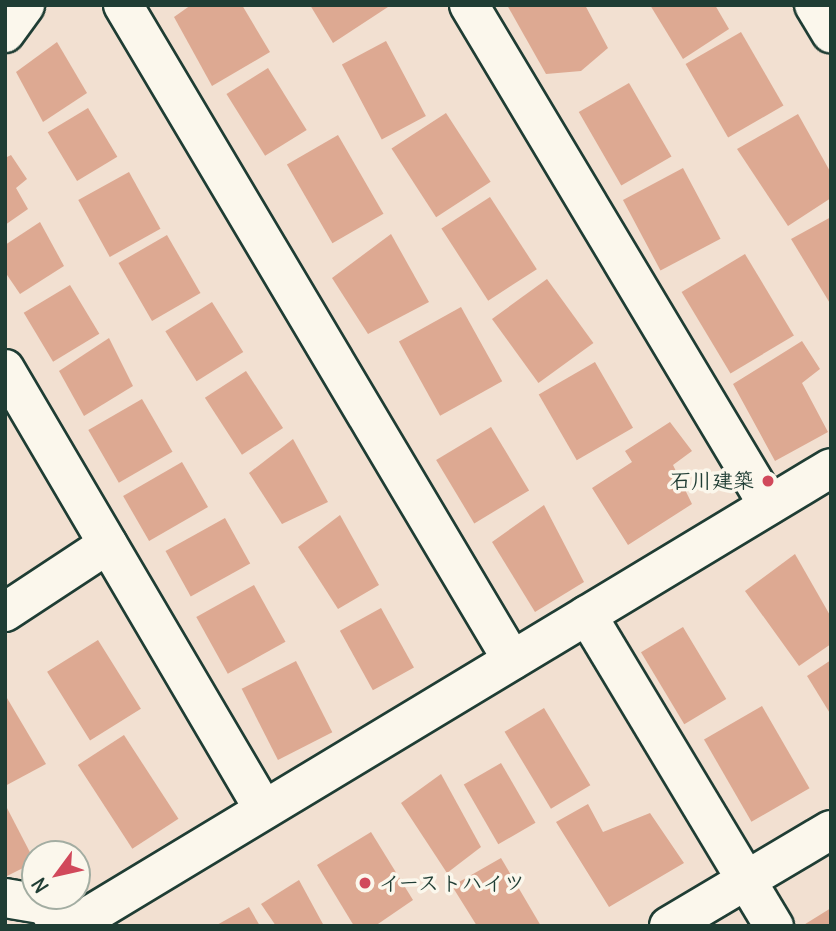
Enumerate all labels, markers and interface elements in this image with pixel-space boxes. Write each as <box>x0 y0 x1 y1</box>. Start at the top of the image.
place label: 石川建築 <box>670 468 754 494</box>
marker: 石川建築 <box>760 473 776 489</box>
north arrow <box>21 840 91 910</box>
place label: イーストハイツ <box>379 870 524 896</box>
text: N <box>26 873 54 897</box>
marker: イーストハイツ <box>357 875 373 891</box>

